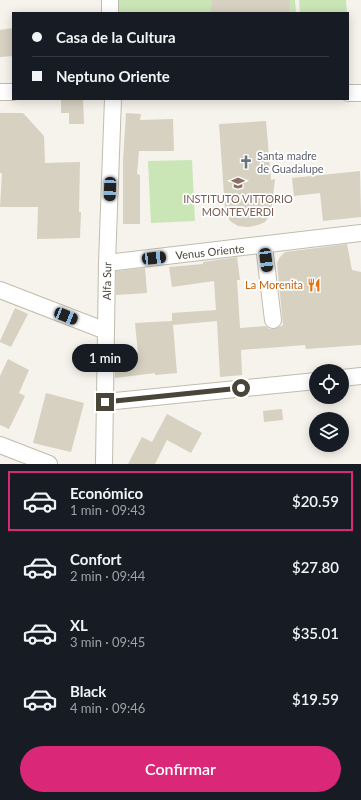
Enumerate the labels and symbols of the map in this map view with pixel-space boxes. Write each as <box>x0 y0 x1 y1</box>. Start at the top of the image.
place label: Santa madre de Guadalupe <box>257 149 324 175</box>
church icon: Santa madre de Guadalupe <box>238 154 254 170</box>
school or university icon: INSTITUTO VITTORIO MONTEVERDI <box>230 175 246 191</box>
car <box>104 177 116 201</box>
place label: INSTITUTO VITTORIO MONTEVERDI <box>183 192 293 218</box>
street label: Venus Oriente <box>175 241 245 262</box>
car <box>259 247 273 273</box>
car <box>141 251 167 265</box>
street label: Alfa Sur <box>100 262 113 300</box>
restaurant icon: La Morenita <box>306 277 322 293</box>
place label: La Morenita <box>245 278 303 291</box>
car <box>53 306 79 326</box>
callout: 1 min <box>72 344 138 372</box>
route start <box>232 379 250 397</box>
route end <box>96 393 114 411</box>

